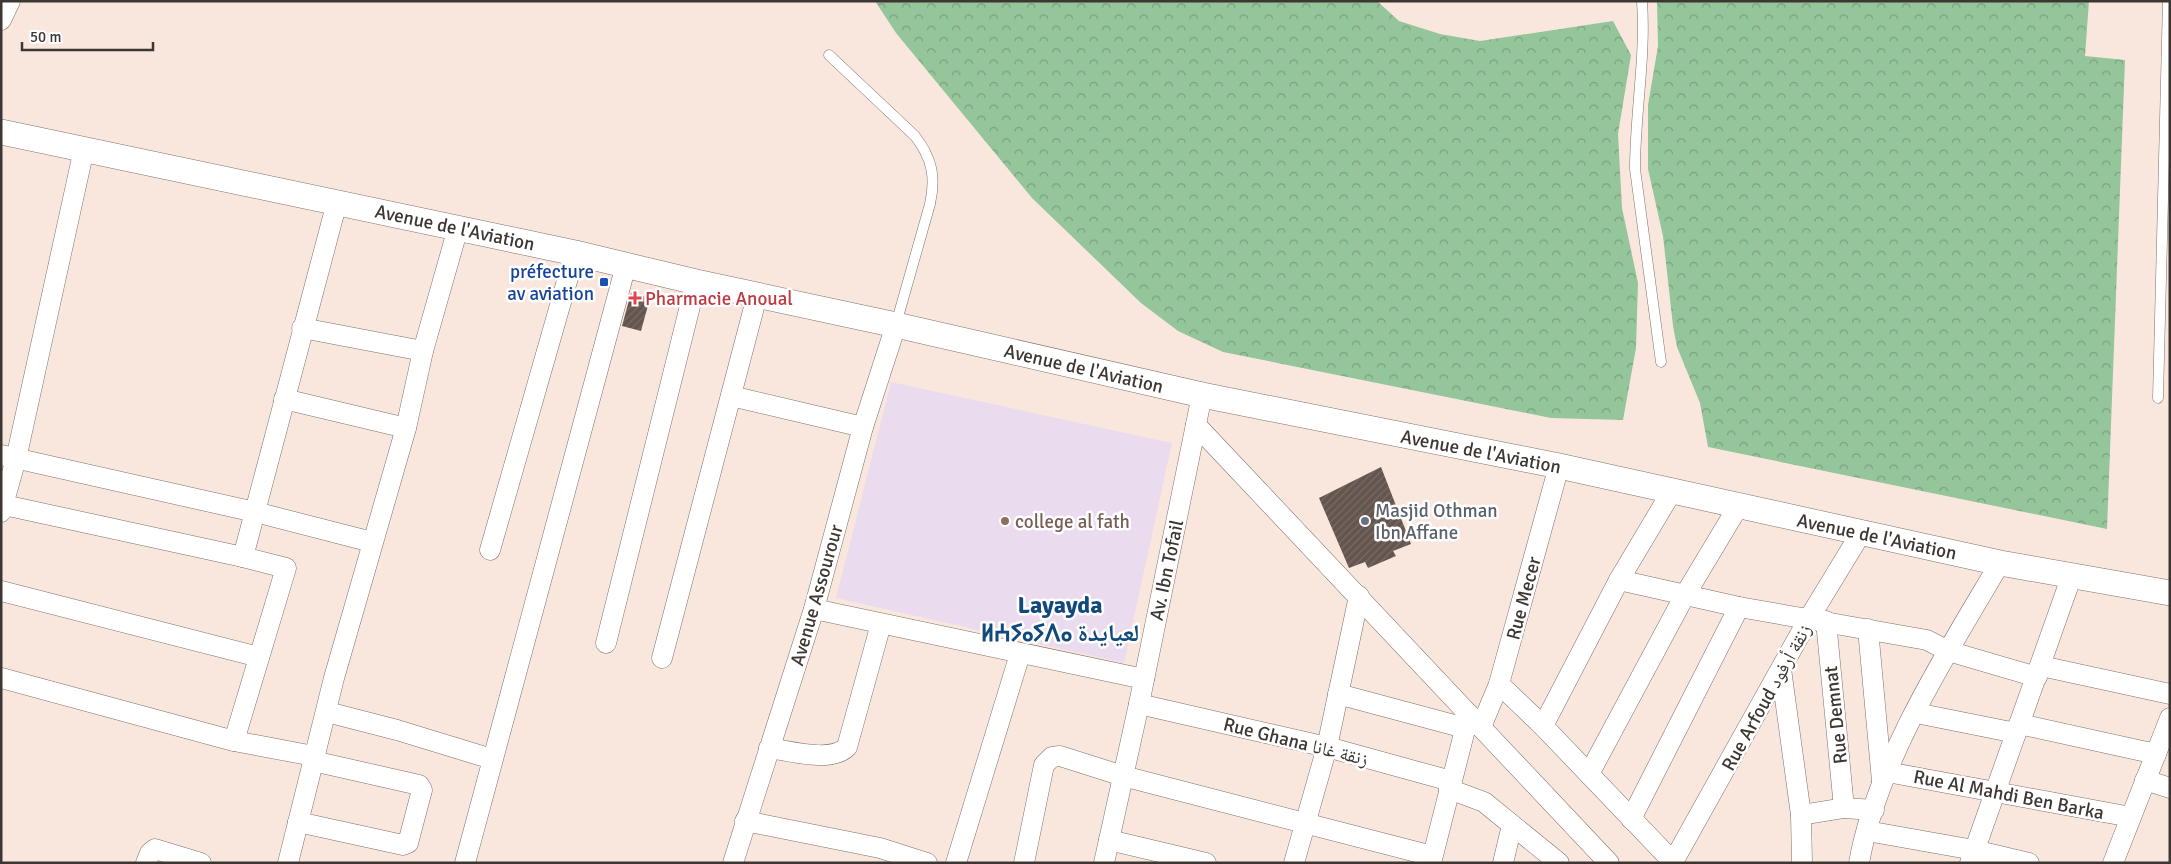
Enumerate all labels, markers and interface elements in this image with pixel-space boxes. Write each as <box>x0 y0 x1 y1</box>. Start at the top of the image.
scale bar <box>22 20 154 52</box>
text: 50 m <box>30 28 61 46</box>
street label: Avenue de l'Aviation <box>373 199 537 257</box>
place label: préfecture av aviation <box>507 260 594 306</box>
marker: préfecture av aviation <box>598 276 610 288</box>
place label: Pharmacie Anoual <box>645 287 793 311</box>
marker: Pharmacie Anoual <box>629 292 641 304</box>
street label: Avenue de l'Aviation <box>1002 339 1166 399</box>
street label: Avenue de l'Aviation <box>1399 425 1563 479</box>
place label: Masjid Othman Ibn Affane <box>1375 499 1498 545</box>
street label: Avenue de l'Aviation <box>1795 508 1959 566</box>
place label: college al fath <box>1015 510 1130 534</box>
marker: college al fath <box>999 515 1011 527</box>
marker: Masjid Othman Ibn Affane <box>1359 515 1371 527</box>
street label: Av. Ibn Tofail <box>1145 518 1189 623</box>
street label: Avenue Assourour <box>785 522 849 669</box>
street label: Rue Mecer <box>1501 554 1547 643</box>
district label: Layayda ⵍⵄⵢⴰⵢⴷⴰ لعيايدة <box>981 590 1139 648</box>
street label: Rue Arfoud زنقة أرفود <box>1717 620 1817 775</box>
street label: Rue Demnat <box>1819 664 1853 765</box>
street label: Rue Ghana زنقة غانا <box>1221 712 1371 772</box>
street label: Rue Al Mahdi Ben Barka <box>1911 765 2106 825</box>

